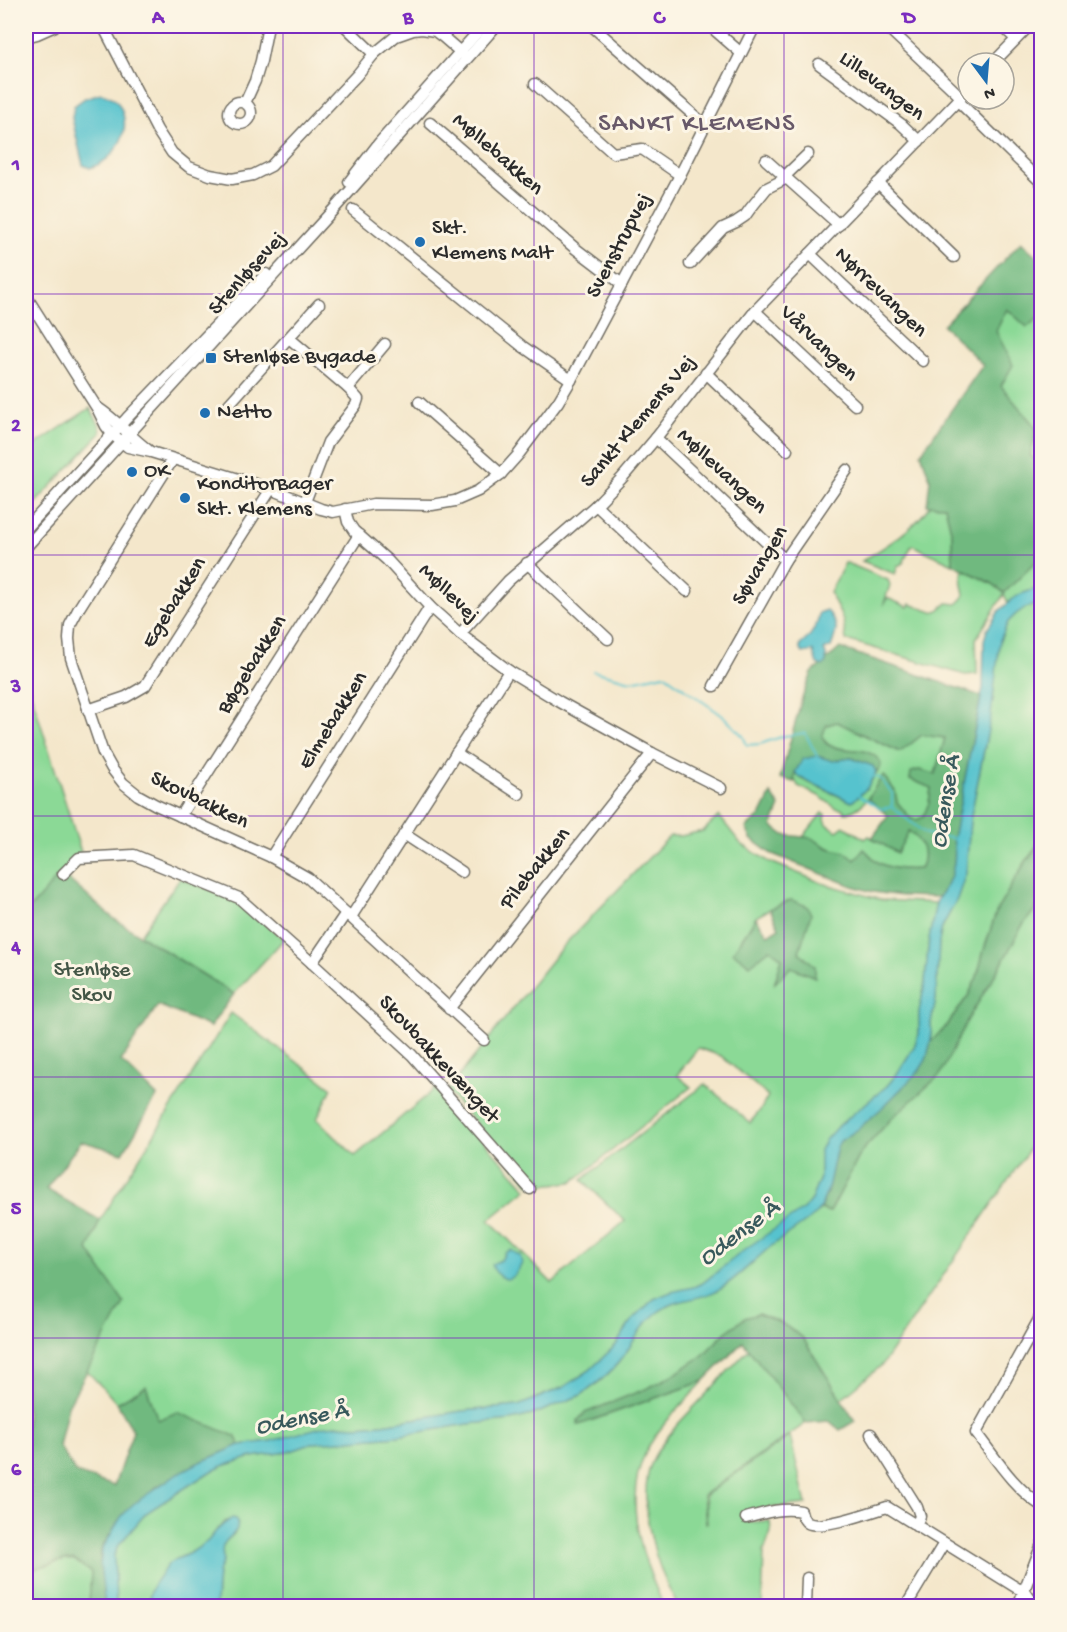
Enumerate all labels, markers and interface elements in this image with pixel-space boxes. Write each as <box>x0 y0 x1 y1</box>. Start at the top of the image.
text: A <box>151 8 166 31</box>
text: B <box>402 8 414 31</box>
text: C <box>653 8 667 31</box>
text: D <box>900 8 916 31</box>
street label: Lillevangen <box>833 46 929 128</box>
north arrow <box>956 51 1016 111</box>
text: N <box>981 81 997 103</box>
street label: Møllebakken <box>446 108 549 202</box>
district label: SANKT KLEMENS <box>598 110 796 141</box>
text: 1 <box>11 155 20 178</box>
street label: Svenstrupvej <box>581 189 659 303</box>
place label: Skt. Klemens Malt <box>432 216 554 267</box>
street label: Stenløsevej <box>203 227 293 321</box>
marker: Skt. Klemens Malt <box>413 235 427 249</box>
street label: Nørrevangen <box>828 242 932 344</box>
street label: Vårvangen <box>773 300 863 388</box>
place label: Stenløse Bygade <box>223 345 377 371</box>
street label: Sankt Klemens Vej <box>576 350 702 494</box>
marker: Stenløse Bygade <box>204 351 218 365</box>
place label: Netto <box>217 400 272 426</box>
marker: Netto <box>198 406 212 420</box>
text: 2 <box>11 416 21 439</box>
street label: Møllevangen <box>670 423 772 521</box>
place label: OK <box>144 459 172 485</box>
marker: OK <box>125 465 139 479</box>
place label: KonditorBager Skt. Klemens <box>197 472 334 523</box>
marker: KonditorBager Skt. Klemens <box>178 491 192 505</box>
street label: Søvangen <box>727 521 795 611</box>
street label: Egebakken <box>137 552 214 653</box>
street label: Møllevej <box>412 559 484 629</box>
street label: Bøgebakken <box>212 610 294 720</box>
street label: Elmebakken <box>294 667 375 775</box>
text: 3 <box>10 677 21 700</box>
water label: Odense Å <box>925 752 969 850</box>
street label: Skovbakken <box>145 766 253 836</box>
street label: Pilebakken <box>494 822 577 916</box>
text: 4 <box>10 938 21 961</box>
park label: Stenløse Skov <box>54 958 131 1009</box>
street label: Skovbakkevænget <box>372 990 505 1131</box>
water label: Odense Å <box>694 1193 787 1274</box>
text: 5 <box>11 1199 22 1222</box>
water label: Odense Å <box>253 1397 352 1443</box>
text: 6 <box>11 1460 22 1483</box>

